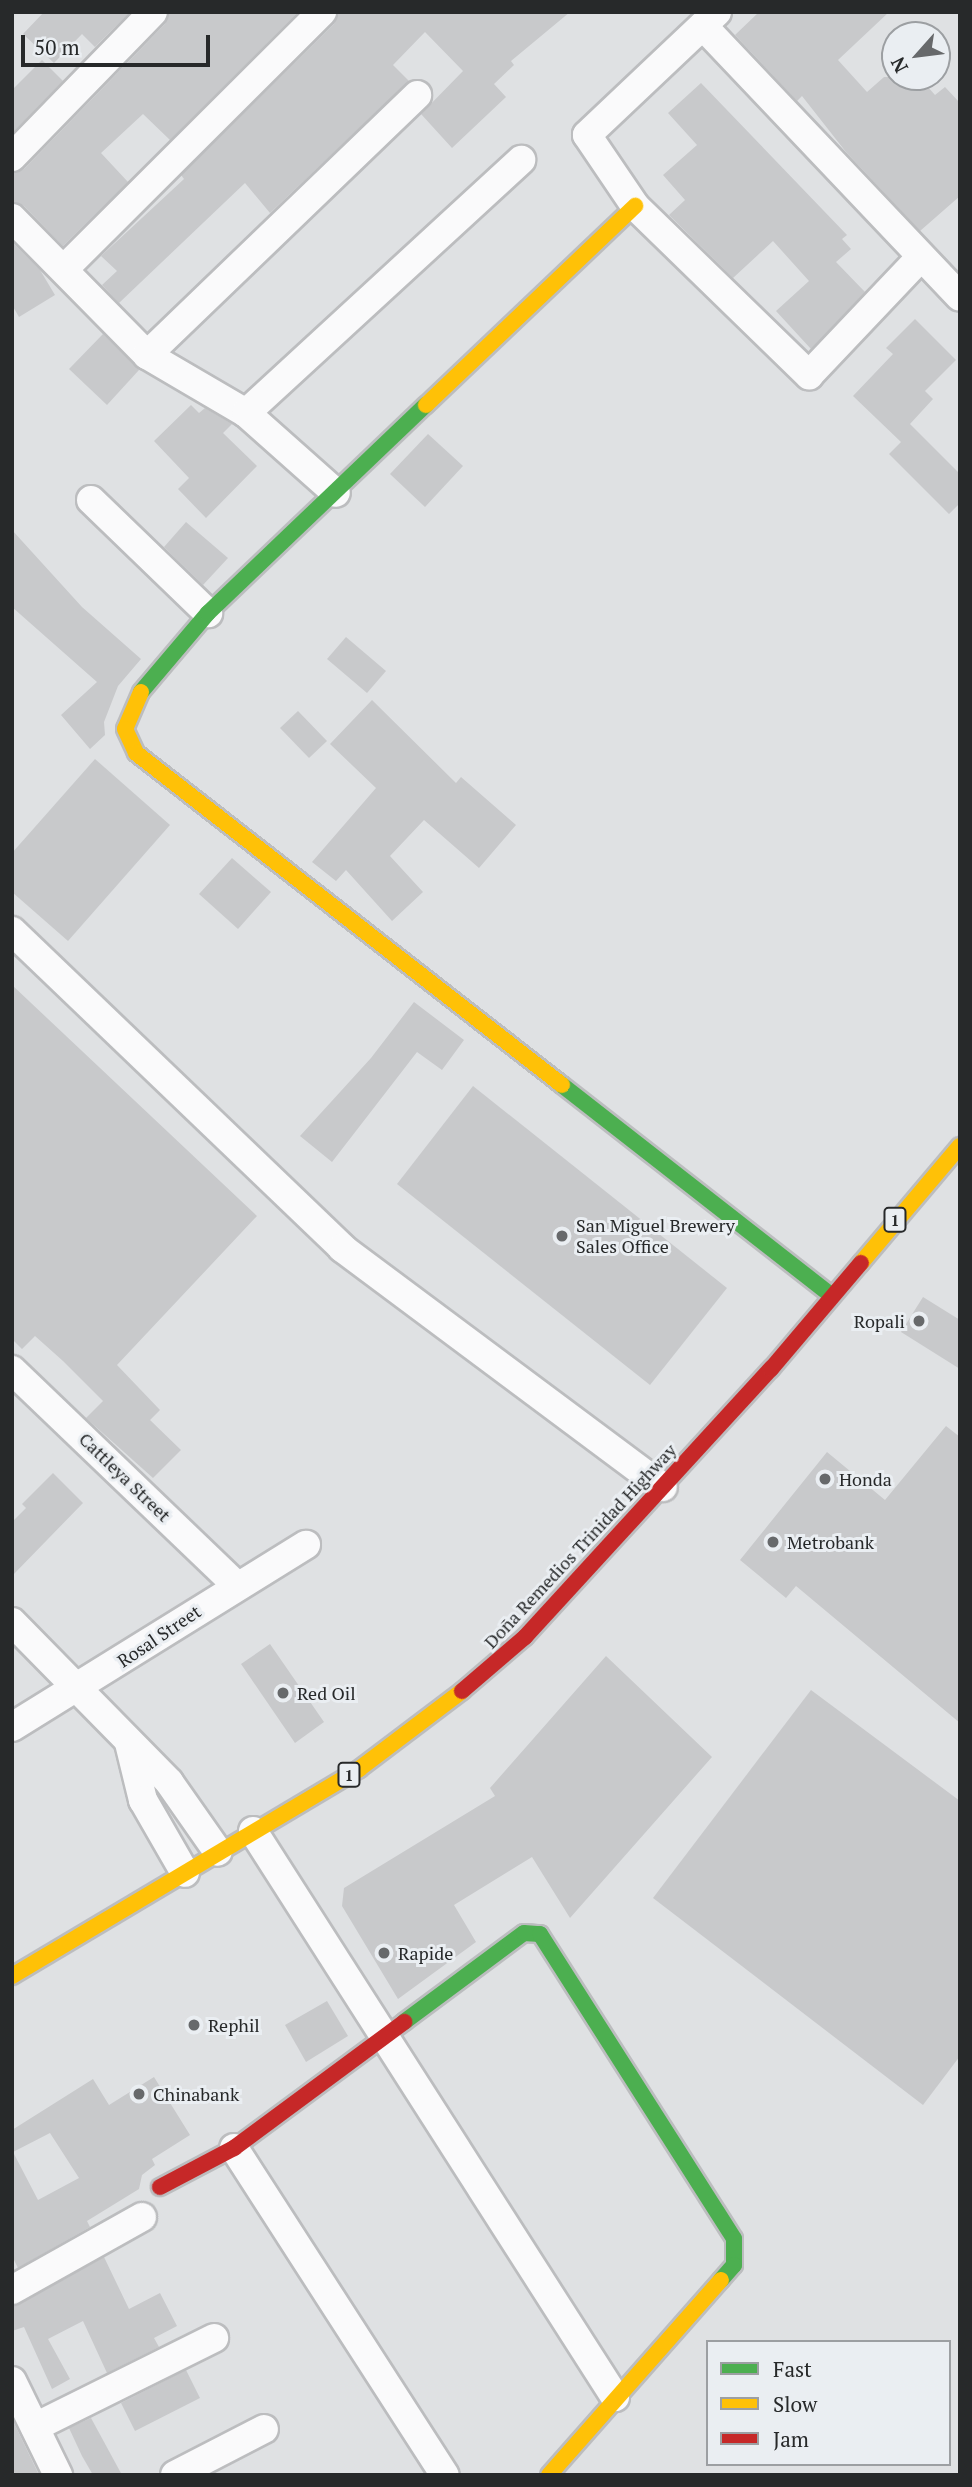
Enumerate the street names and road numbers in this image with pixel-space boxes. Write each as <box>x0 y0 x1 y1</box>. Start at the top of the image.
road number: 1 <box>883 1208 907 1232</box>
street label: Cattleya Street <box>75 1428 175 1526</box>
street label: Doña Remedios Trinidad Highway <box>480 1439 680 1653</box>
street label: Rosal Street <box>113 1600 205 1672</box>
road number: 1 <box>337 1763 361 1788</box>

